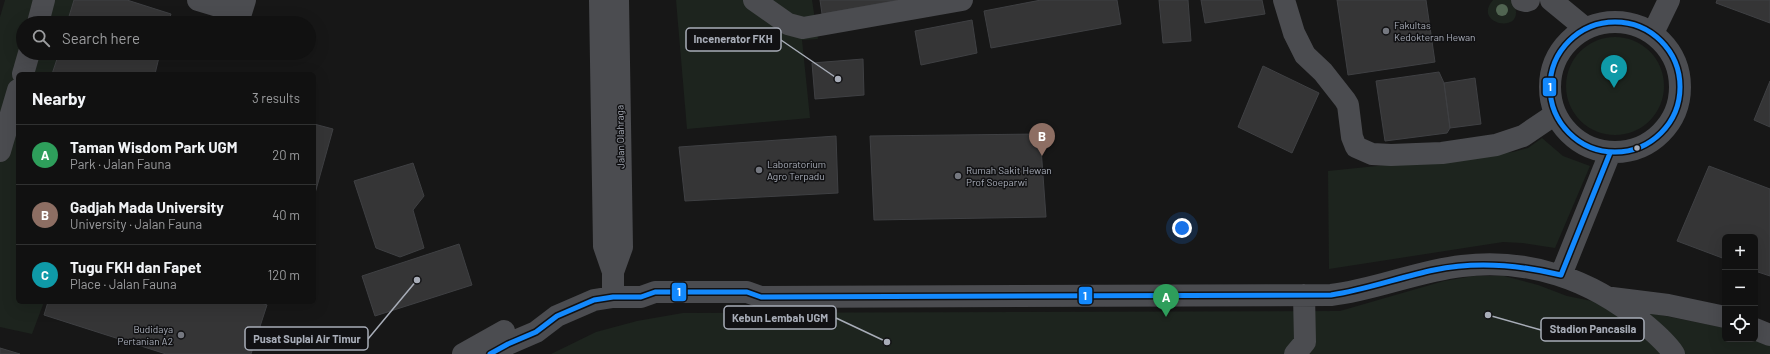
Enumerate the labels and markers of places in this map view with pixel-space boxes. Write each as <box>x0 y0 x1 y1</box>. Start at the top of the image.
place label: Fakultas Kedokteran Hewan <box>1394 19 1476 43</box>
marker: Fakultas Kedokteran Hewan <box>1381 26 1391 36</box>
callout: Incenerator FKH <box>686 28 781 51</box>
pin: C <box>1601 55 1627 88</box>
pin: B <box>1029 123 1055 156</box>
unlabelled marker <box>1632 143 1642 153</box>
place label: Laboratorium Agro Terpadu <box>767 158 826 182</box>
place label: Rumah Sakit Hewan Prof Soeparwi <box>966 164 1052 188</box>
marker: Laboratorium Agro Terpadu <box>754 165 764 175</box>
marker: Rumah Sakit Hewan Prof Soeparwi <box>953 171 963 181</box>
pin: A <box>1153 284 1179 317</box>
callout: Kebun Lembah UGM <box>724 306 836 329</box>
callout: Stadion Pancasila <box>1541 318 1644 341</box>
place label: Budidaya Pertanian A2 <box>118 323 173 347</box>
callout: Pusat Suplai Air Timur <box>245 327 368 350</box>
marker: Budidaya Pertanian A2 <box>176 330 186 340</box>

